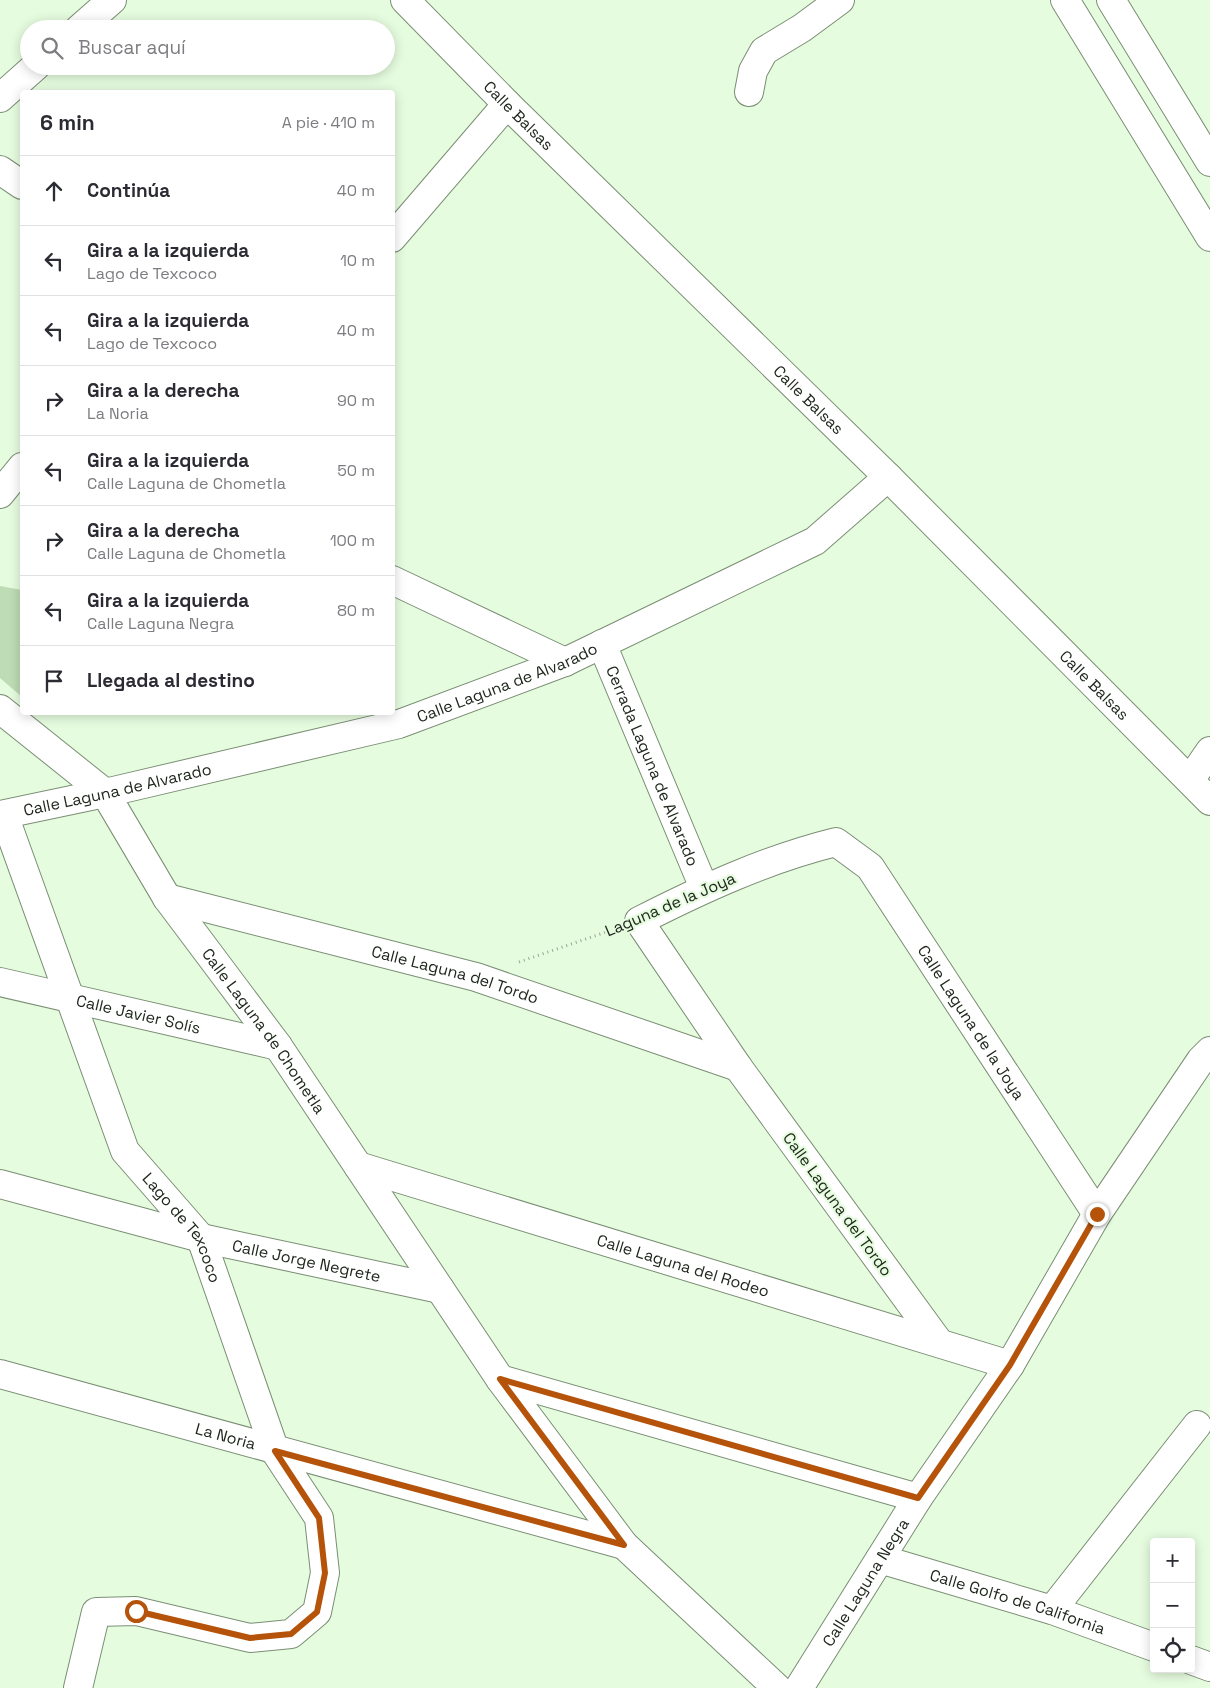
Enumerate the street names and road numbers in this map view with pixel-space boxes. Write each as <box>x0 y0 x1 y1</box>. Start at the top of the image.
street label: Calle Balsas <box>479 76 558 155</box>
street label: Calle Balsas <box>769 361 848 439</box>
street label: Calle Laguna de Alvarado <box>414 638 601 727</box>
street label: Calle Balsas <box>1055 646 1134 725</box>
street label: Cerrada Laguna de Alvarado <box>601 663 704 869</box>
street label: Calle Laguna de Alvarado <box>21 758 213 821</box>
street label: Laguna de la Joya <box>602 867 739 941</box>
street label: Calle Laguna del Tordo <box>369 941 541 1009</box>
street label: Calle Laguna de la Joya <box>913 941 1029 1104</box>
street label: Calle Laguna de Chometla <box>197 944 330 1118</box>
street label: Calle Javier Solís <box>74 990 203 1039</box>
street label: Calle Laguna del Tordo <box>778 1128 897 1280</box>
street label: Lago de Texcoco <box>138 1168 226 1285</box>
street label: Calle Laguna del Rodeo <box>594 1230 772 1302</box>
street label: Calle Jorge Negrete <box>230 1235 383 1287</box>
street label: La Noria <box>193 1418 258 1455</box>
street label: Calle Laguna Negra <box>818 1514 914 1650</box>
street label: Calle Golfo de California <box>927 1564 1108 1639</box>

